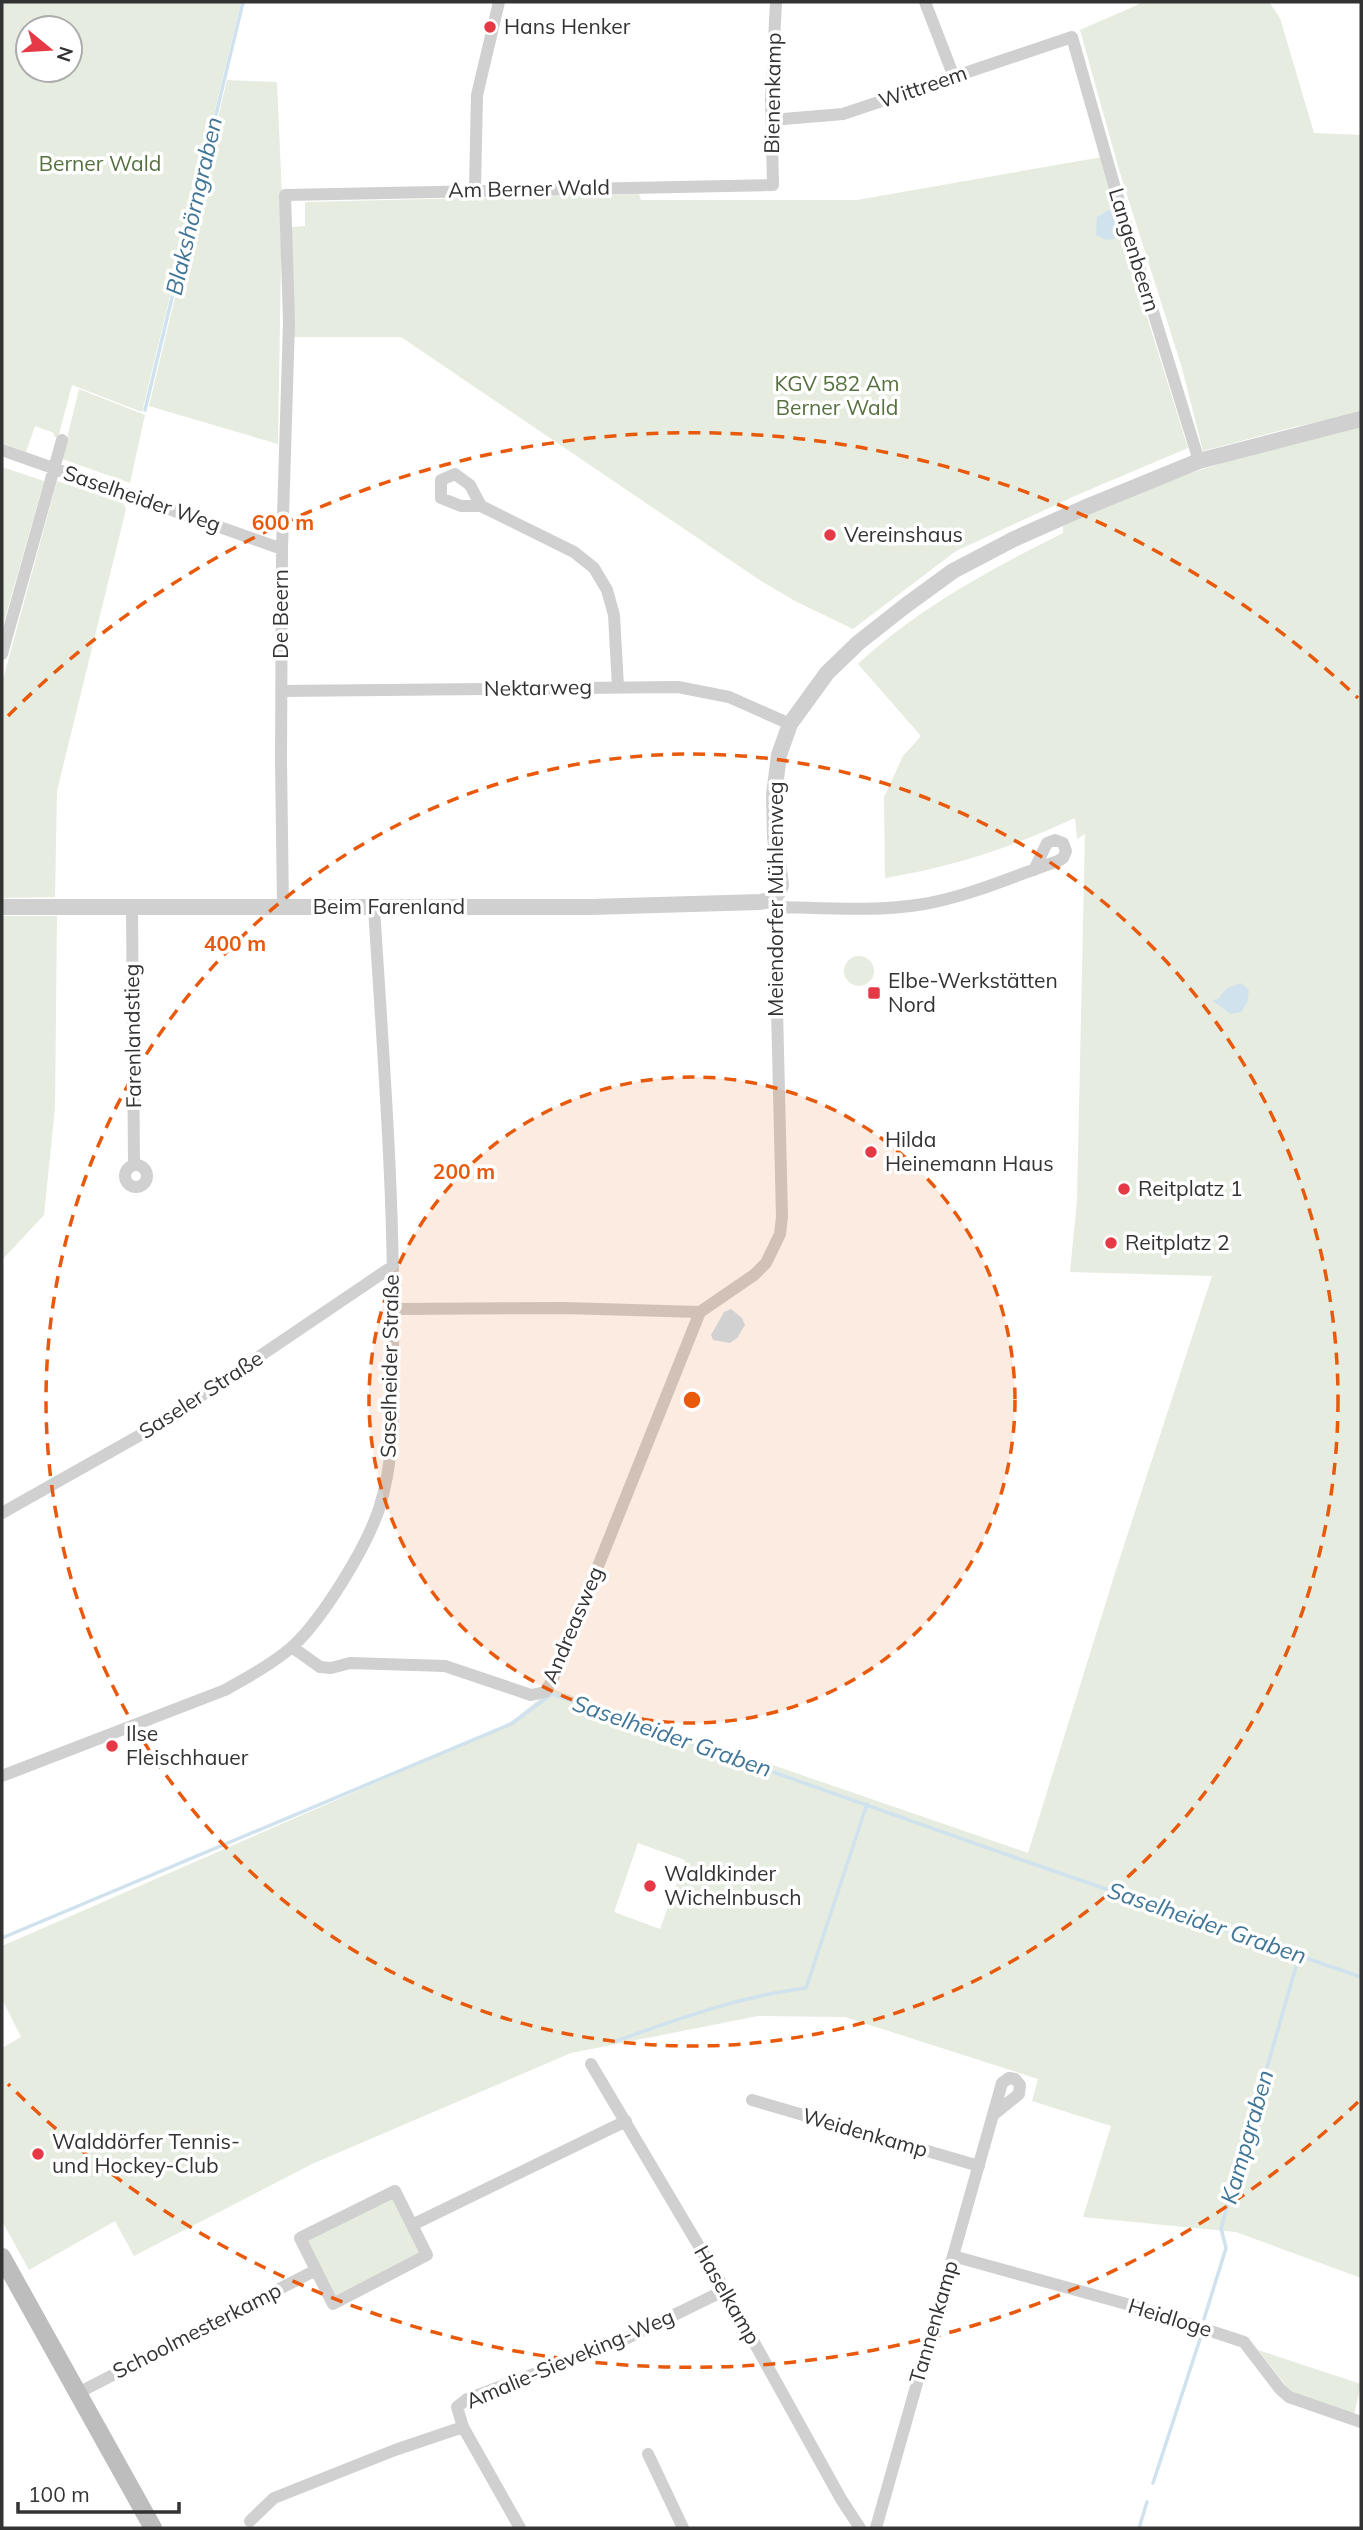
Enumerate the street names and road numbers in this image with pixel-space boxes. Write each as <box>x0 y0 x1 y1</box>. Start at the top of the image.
street label: Bienenkamp <box>758 32 786 154</box>
street label: Wittreem <box>875 59 970 113</box>
street label: Am Berner Wald <box>448 174 610 202</box>
street label: Langenbeern <box>1104 185 1166 315</box>
street label: Saselheider Weg <box>60 459 224 537</box>
street label: De Beern <box>267 569 293 659</box>
street label: Nektarweg <box>484 673 592 701</box>
street label: Meiendorfer Mühlenweg <box>762 781 788 1017</box>
street label: Beim Farenland <box>313 893 465 919</box>
street label: Farenlandstieg <box>118 964 146 1108</box>
street label: Saselheider Straße <box>374 1274 404 1458</box>
street label: Saseler Straße <box>134 1345 267 1444</box>
street label: Andreasweg <box>536 1562 608 1687</box>
street label: Weidenkamp <box>800 2102 931 2162</box>
street label: Haselkamp <box>689 2240 767 2349</box>
street label: Tannenkamp <box>903 2257 963 2386</box>
street label: Schoolmesterkamp <box>108 2276 285 2384</box>
street label: Heidloge <box>1125 2292 1215 2342</box>
street label: Amalie-Sieveking-Weg <box>462 2302 678 2414</box>

